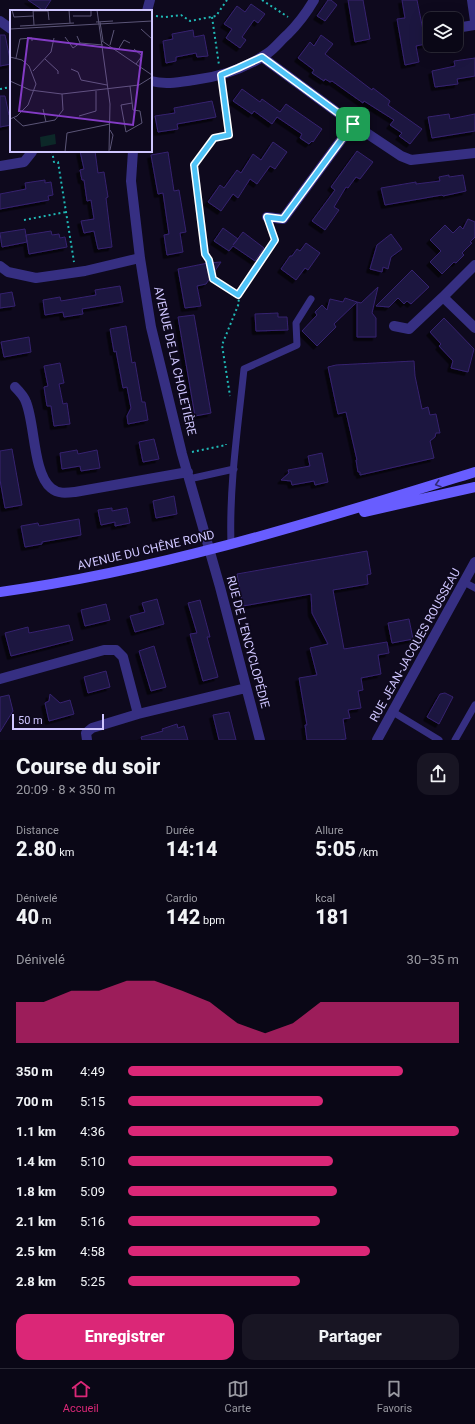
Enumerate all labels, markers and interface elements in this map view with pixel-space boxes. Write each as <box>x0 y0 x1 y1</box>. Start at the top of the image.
inset map <box>10 10 152 152</box>
map controls <box>423 12 463 52</box>
button: layers <box>423 12 463 52</box>
pin <box>336 107 370 141</box>
icon: arrive <box>342 113 364 135</box>
street label: AVENUE DE LA CHOLETIÈRE <box>151 285 200 437</box>
one-way arrow <box>434 479 441 488</box>
street label: AVENUE DU CHÊNE ROND <box>76 526 216 573</box>
street label: RUE JEAN-JACQUES ROUSSEAU <box>367 566 463 724</box>
street label: RUE DE L’ENCYCLOPÉDIE <box>224 574 273 710</box>
scale bar <box>12 712 104 731</box>
text: 50 m <box>18 714 43 727</box>
button: share <box>417 753 459 795</box>
text: Course du soir <box>16 754 160 779</box>
text: 20:09 · 8 × 350 m <box>16 782 115 797</box>
text: Distance <box>16 824 59 837</box>
text: Durée <box>166 824 194 837</box>
text: Allure <box>315 824 343 837</box>
text: 2.80 <box>16 837 57 861</box>
text: 14:14 <box>166 837 218 861</box>
text: 5:05 <box>315 837 356 861</box>
text: km <box>57 846 74 859</box>
text: /km <box>356 846 378 859</box>
text: Dénivelé <box>16 892 57 905</box>
text: Cardio <box>166 892 198 905</box>
text: kcal <box>315 892 335 905</box>
text: 40 <box>16 905 39 929</box>
text: 142 <box>166 905 200 929</box>
text: 181 <box>315 905 350 929</box>
text: m <box>39 914 51 927</box>
text: bpm <box>200 914 225 927</box>
text: Dénivelé <box>16 952 65 967</box>
text: 30–35 m <box>407 952 459 967</box>
text: 350 m <box>16 1064 53 1079</box>
text: 4:49 <box>80 1064 105 1079</box>
text: 700 m <box>16 1094 53 1109</box>
text: 5:15 <box>80 1094 105 1109</box>
text: 1.1 km <box>16 1124 56 1139</box>
text: 4:36 <box>80 1124 105 1139</box>
text: 1.4 km <box>16 1154 56 1169</box>
text: 5:10 <box>80 1154 105 1169</box>
text: 1.8 km <box>16 1184 56 1199</box>
text: 5:09 <box>80 1184 105 1199</box>
text: 2.1 km <box>16 1214 56 1229</box>
text: 5:16 <box>80 1214 105 1229</box>
text: 2.5 km <box>16 1244 56 1259</box>
text: 4:58 <box>80 1244 105 1259</box>
text: 2.8 km <box>16 1274 56 1289</box>
text: 5:25 <box>80 1274 105 1289</box>
button: Enregistrer <box>16 1314 234 1360</box>
button: Partager <box>242 1314 459 1360</box>
tab: Accueil <box>63 1378 99 1415</box>
tab: Carte <box>224 1378 251 1415</box>
tab: Favoris <box>377 1378 412 1415</box>

